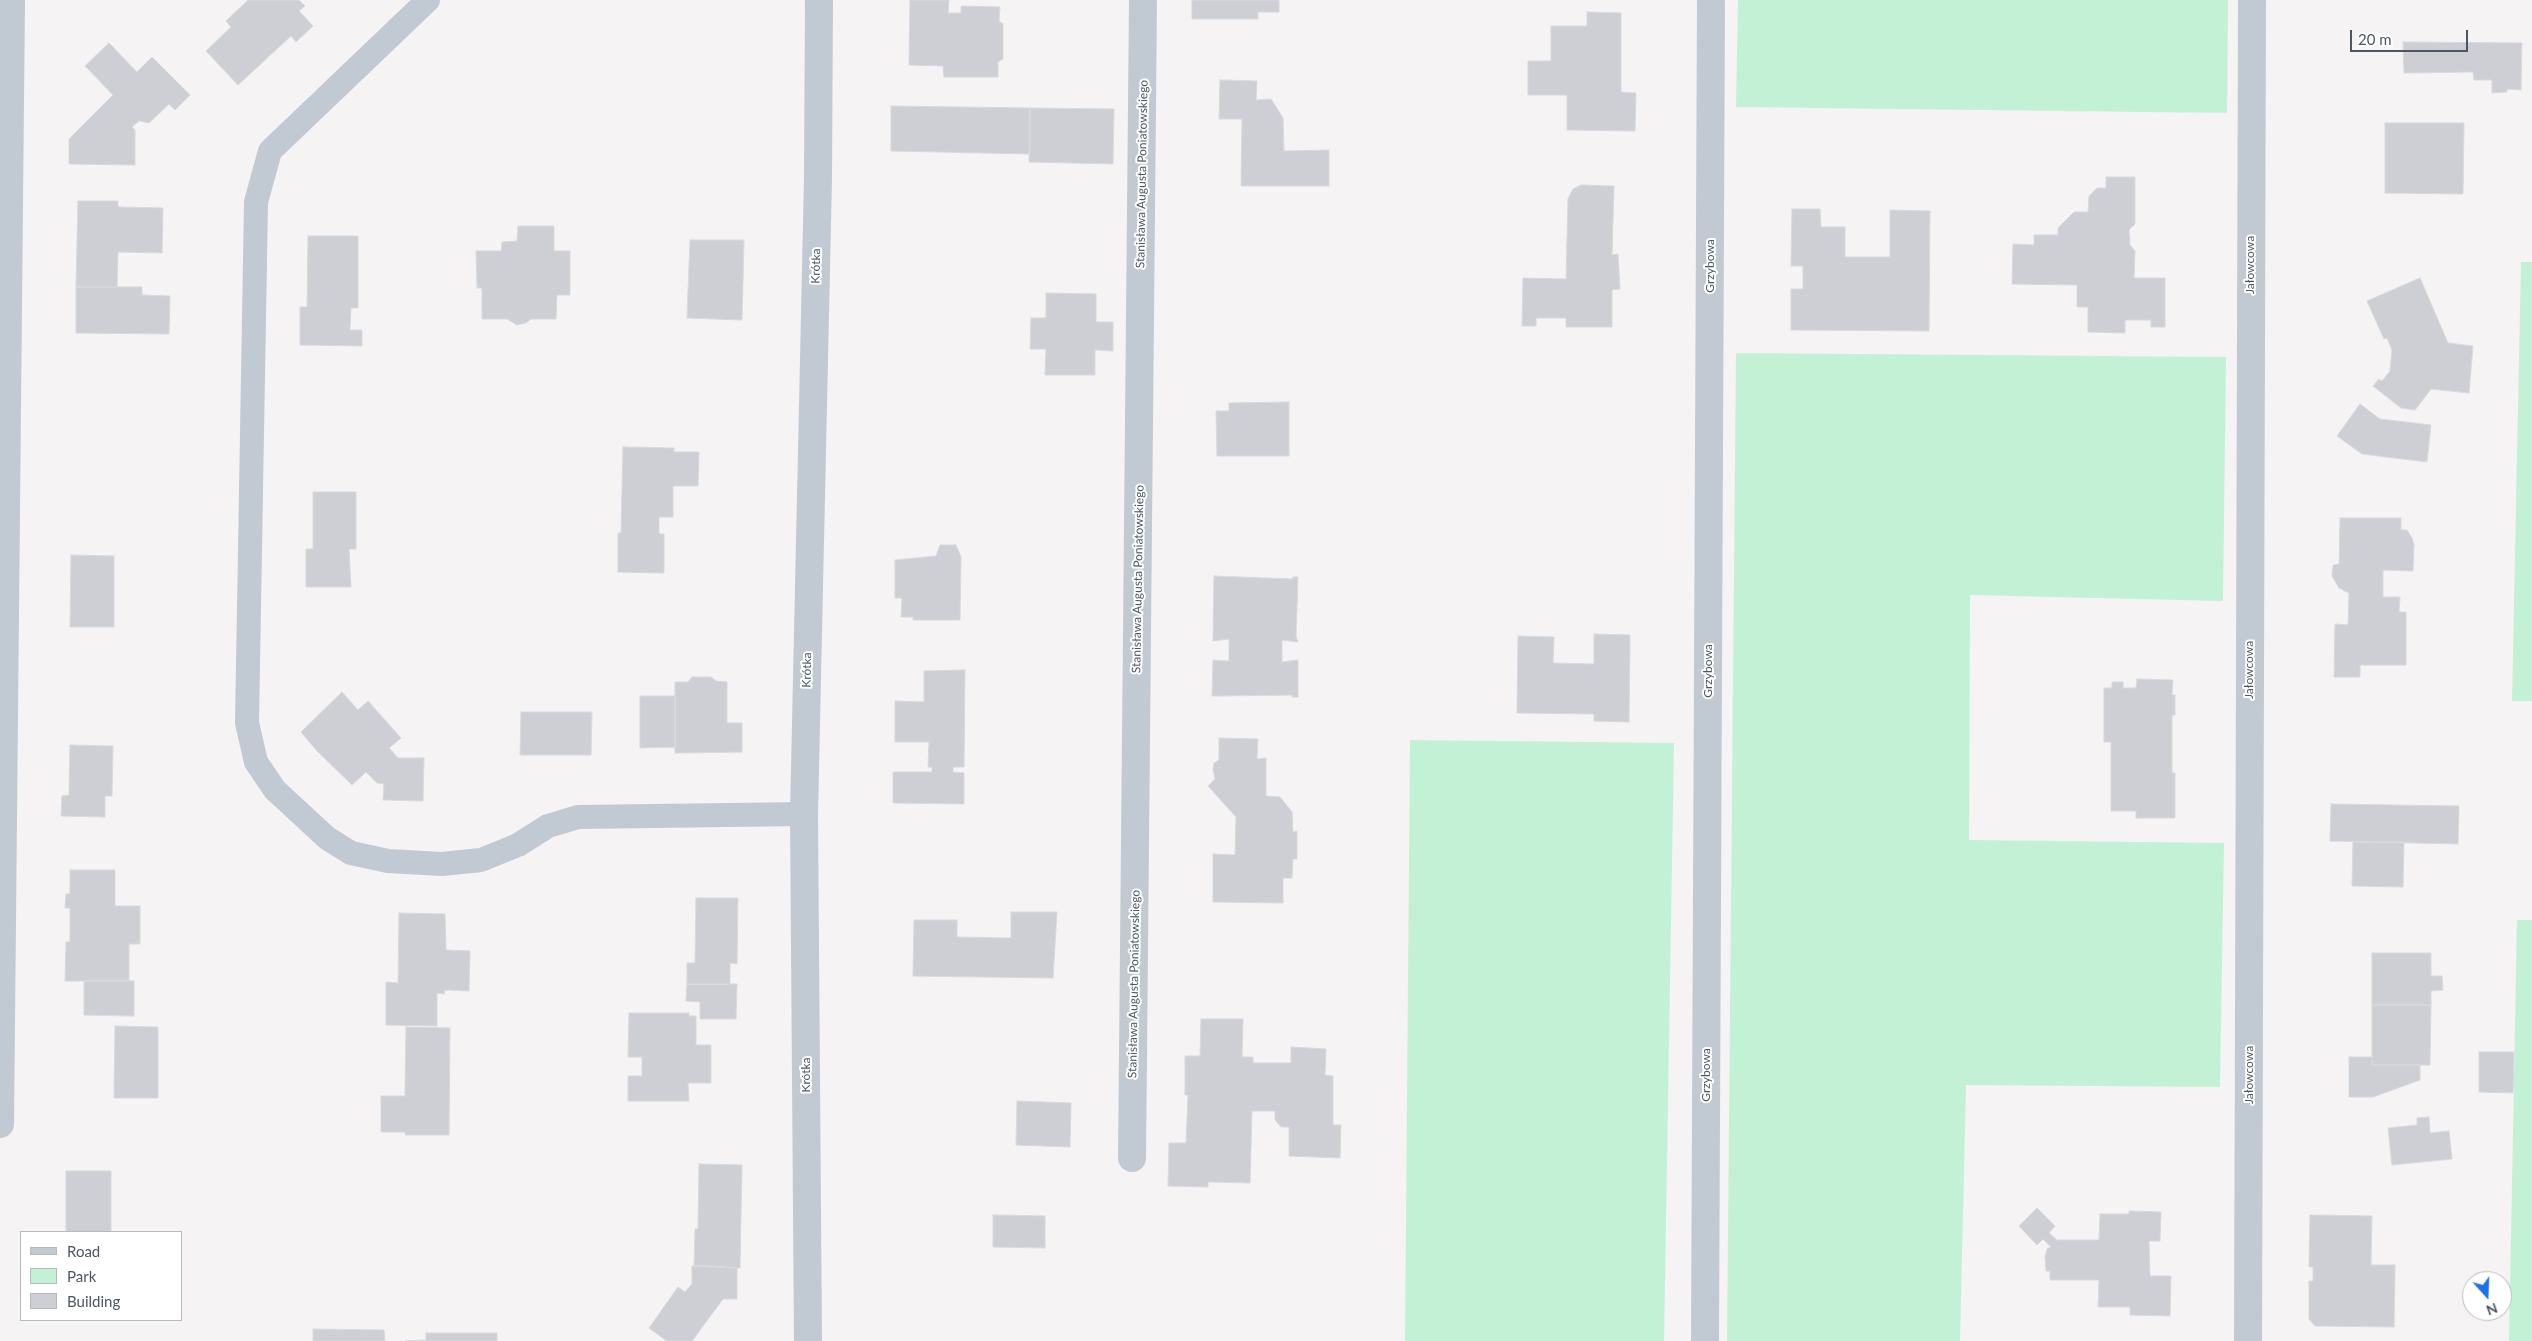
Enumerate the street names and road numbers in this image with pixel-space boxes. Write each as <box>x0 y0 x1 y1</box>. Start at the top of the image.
street label: Stanisława Augusta Poniatowskiego <box>1133 80 1151 268</box>
street label: Jałowcowa <box>2243 236 2257 294</box>
street label: Grzybowa <box>1703 239 1717 293</box>
street label: Krótka <box>808 248 824 284</box>
street label: Stanisława Augusta Poniatowskiego <box>1129 485 1147 673</box>
street label: Jałowcowa <box>2242 641 2256 699</box>
street label: Grzybowa <box>1701 644 1715 698</box>
street label: Krótka <box>799 652 815 688</box>
street label: Stanisława Augusta Poniatowskiego <box>1125 890 1143 1078</box>
street label: Jałowcowa <box>2242 1046 2256 1104</box>
street label: Grzybowa <box>1699 1048 1713 1102</box>
street label: Krótka <box>799 1057 813 1093</box>

